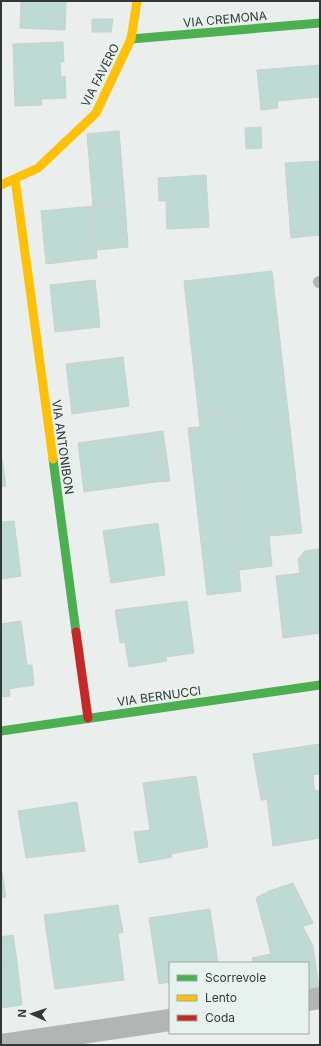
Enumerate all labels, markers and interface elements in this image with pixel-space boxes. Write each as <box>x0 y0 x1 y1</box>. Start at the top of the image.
street label: VIA CREMONA <box>182 8 268 30</box>
street label: VIA FAVERO <box>78 41 122 109</box>
street label: VIA ANTONIBON <box>49 399 77 495</box>
street label: VIA BERNUCCI <box>116 683 202 709</box>
legend <box>169 962 309 1034</box>
text: Scorrevole <box>205 970 266 985</box>
text: Lento <box>205 990 237 1005</box>
north arrow <box>12 994 52 1034</box>
text: N <box>15 1009 29 1018</box>
text: Coda <box>205 1010 235 1025</box>

